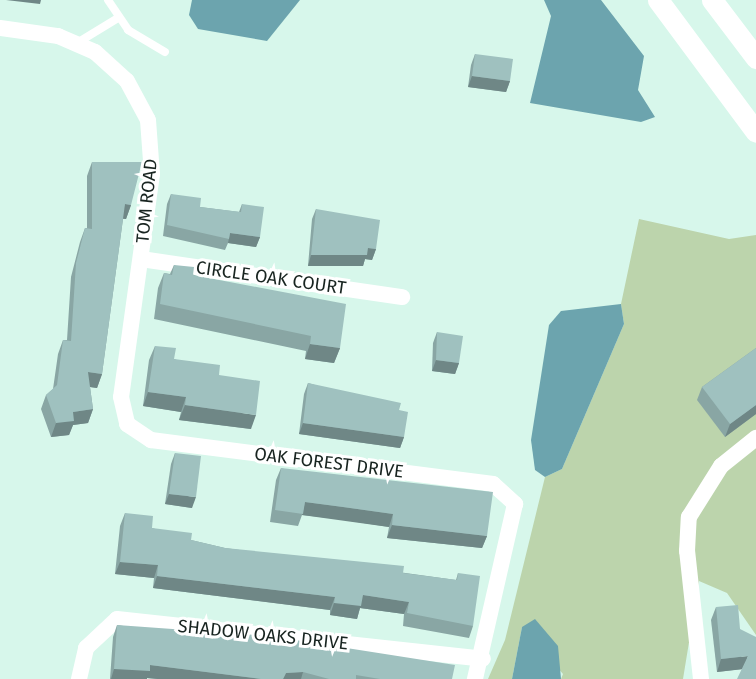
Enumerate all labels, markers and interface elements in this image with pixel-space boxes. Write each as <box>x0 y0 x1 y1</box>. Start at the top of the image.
street label: TOM ROAD <box>132 158 162 244</box>
street label: CIRCLE OAK COURT <box>195 257 347 299</box>
street label: OAK FOREST DRIVE <box>253 443 405 483</box>
street label: SHADOW OAKS DRIVE <box>177 615 349 655</box>

